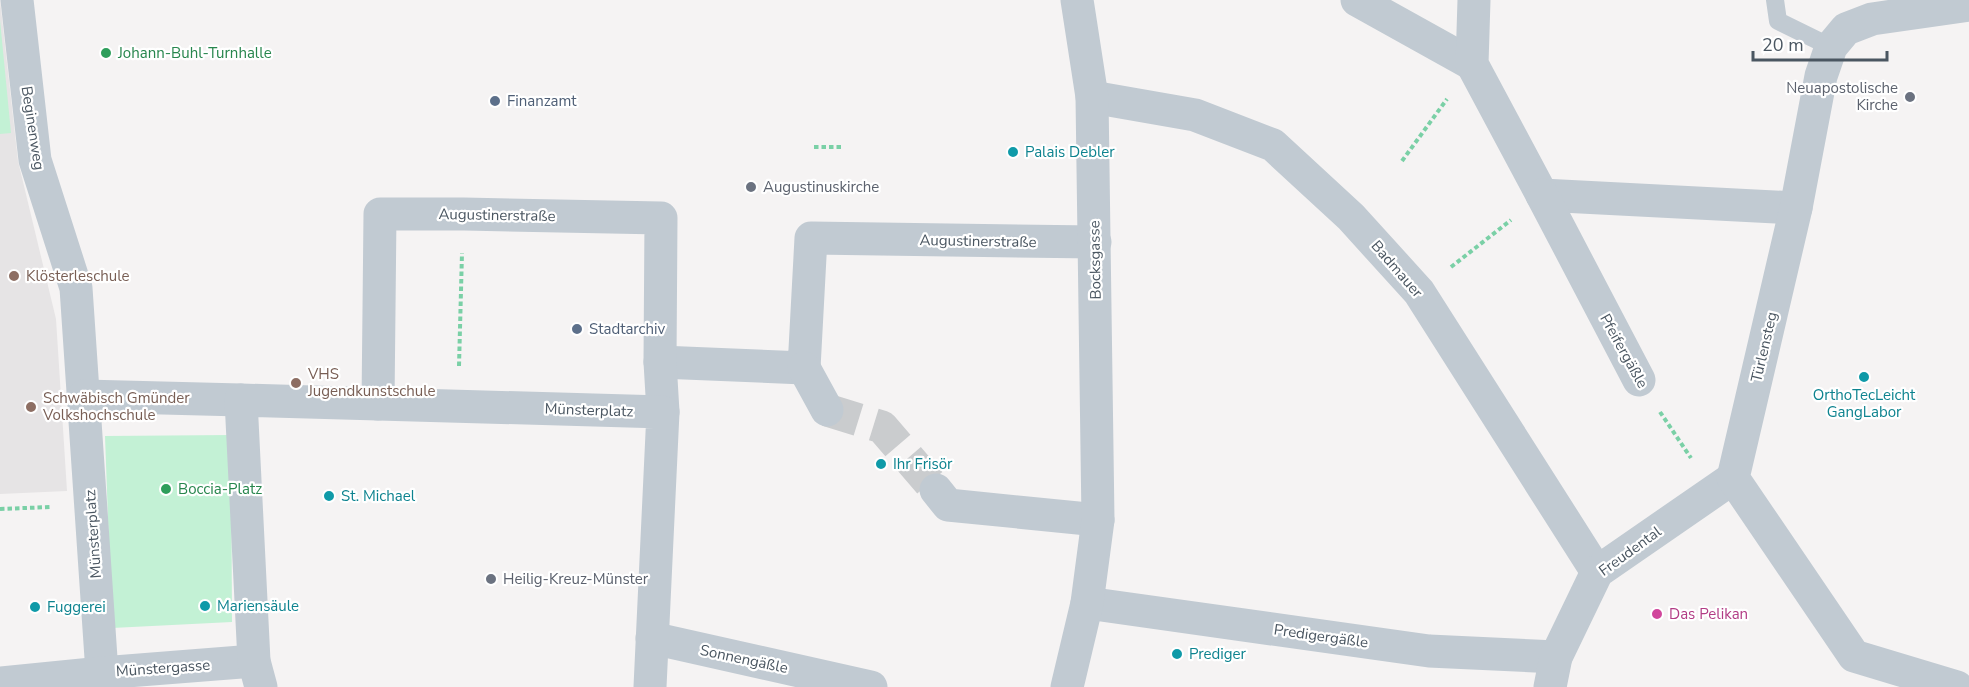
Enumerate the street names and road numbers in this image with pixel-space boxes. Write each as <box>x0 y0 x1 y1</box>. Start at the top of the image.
street label: Beginenweg <box>17 85 49 171</box>
street label: Augustinerstraße <box>438 204 556 226</box>
street label: Bocksgasse <box>1084 220 1106 300</box>
street label: Augustinerstraße <box>919 230 1037 252</box>
street label: Badmauer <box>1367 236 1428 302</box>
street label: Pfeifergäßle <box>1595 310 1653 392</box>
street label: Türlensteg <box>1746 310 1782 384</box>
street label: Münsterplatz <box>544 398 634 422</box>
street label: Münsterplatz <box>80 489 106 579</box>
street label: Freudental <box>1595 521 1666 580</box>
street label: Predigergäßle <box>1272 619 1370 653</box>
street label: Sonnengäßle <box>698 640 790 678</box>
street label: Münstergasse <box>115 655 211 681</box>

